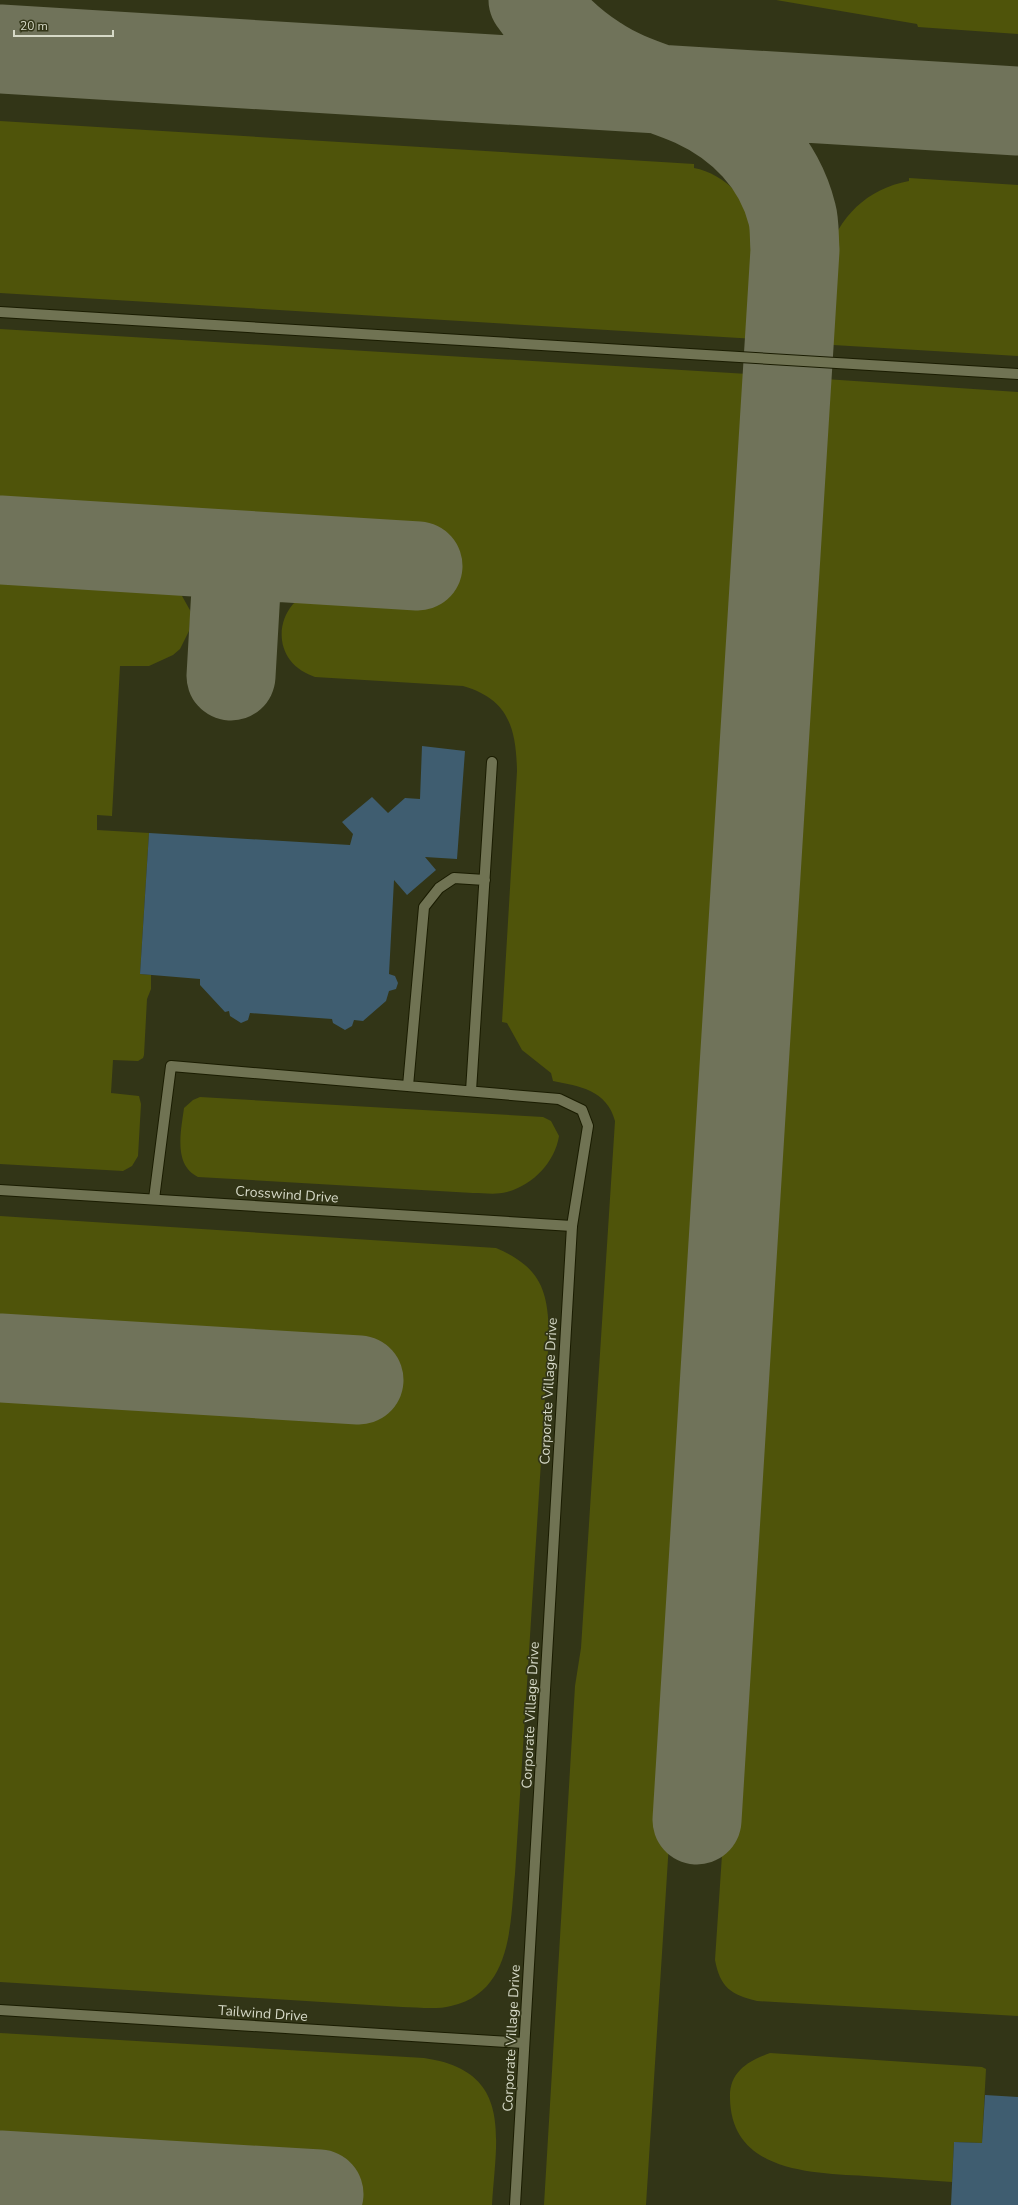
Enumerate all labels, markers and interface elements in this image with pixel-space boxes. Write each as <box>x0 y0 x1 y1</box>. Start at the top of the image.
scale bar <box>14 12 113 38</box>
text: 20 m <box>20 18 48 34</box>
street label: Crosswind Drive <box>235 1181 339 1208</box>
street label: Corporate Village Drive <box>535 1317 562 1465</box>
street label: Corporate Village Drive <box>517 1641 544 1789</box>
street label: Corporate Village Drive <box>498 1964 525 2112</box>
street label: Tailwind Drive <box>217 2001 308 2026</box>

